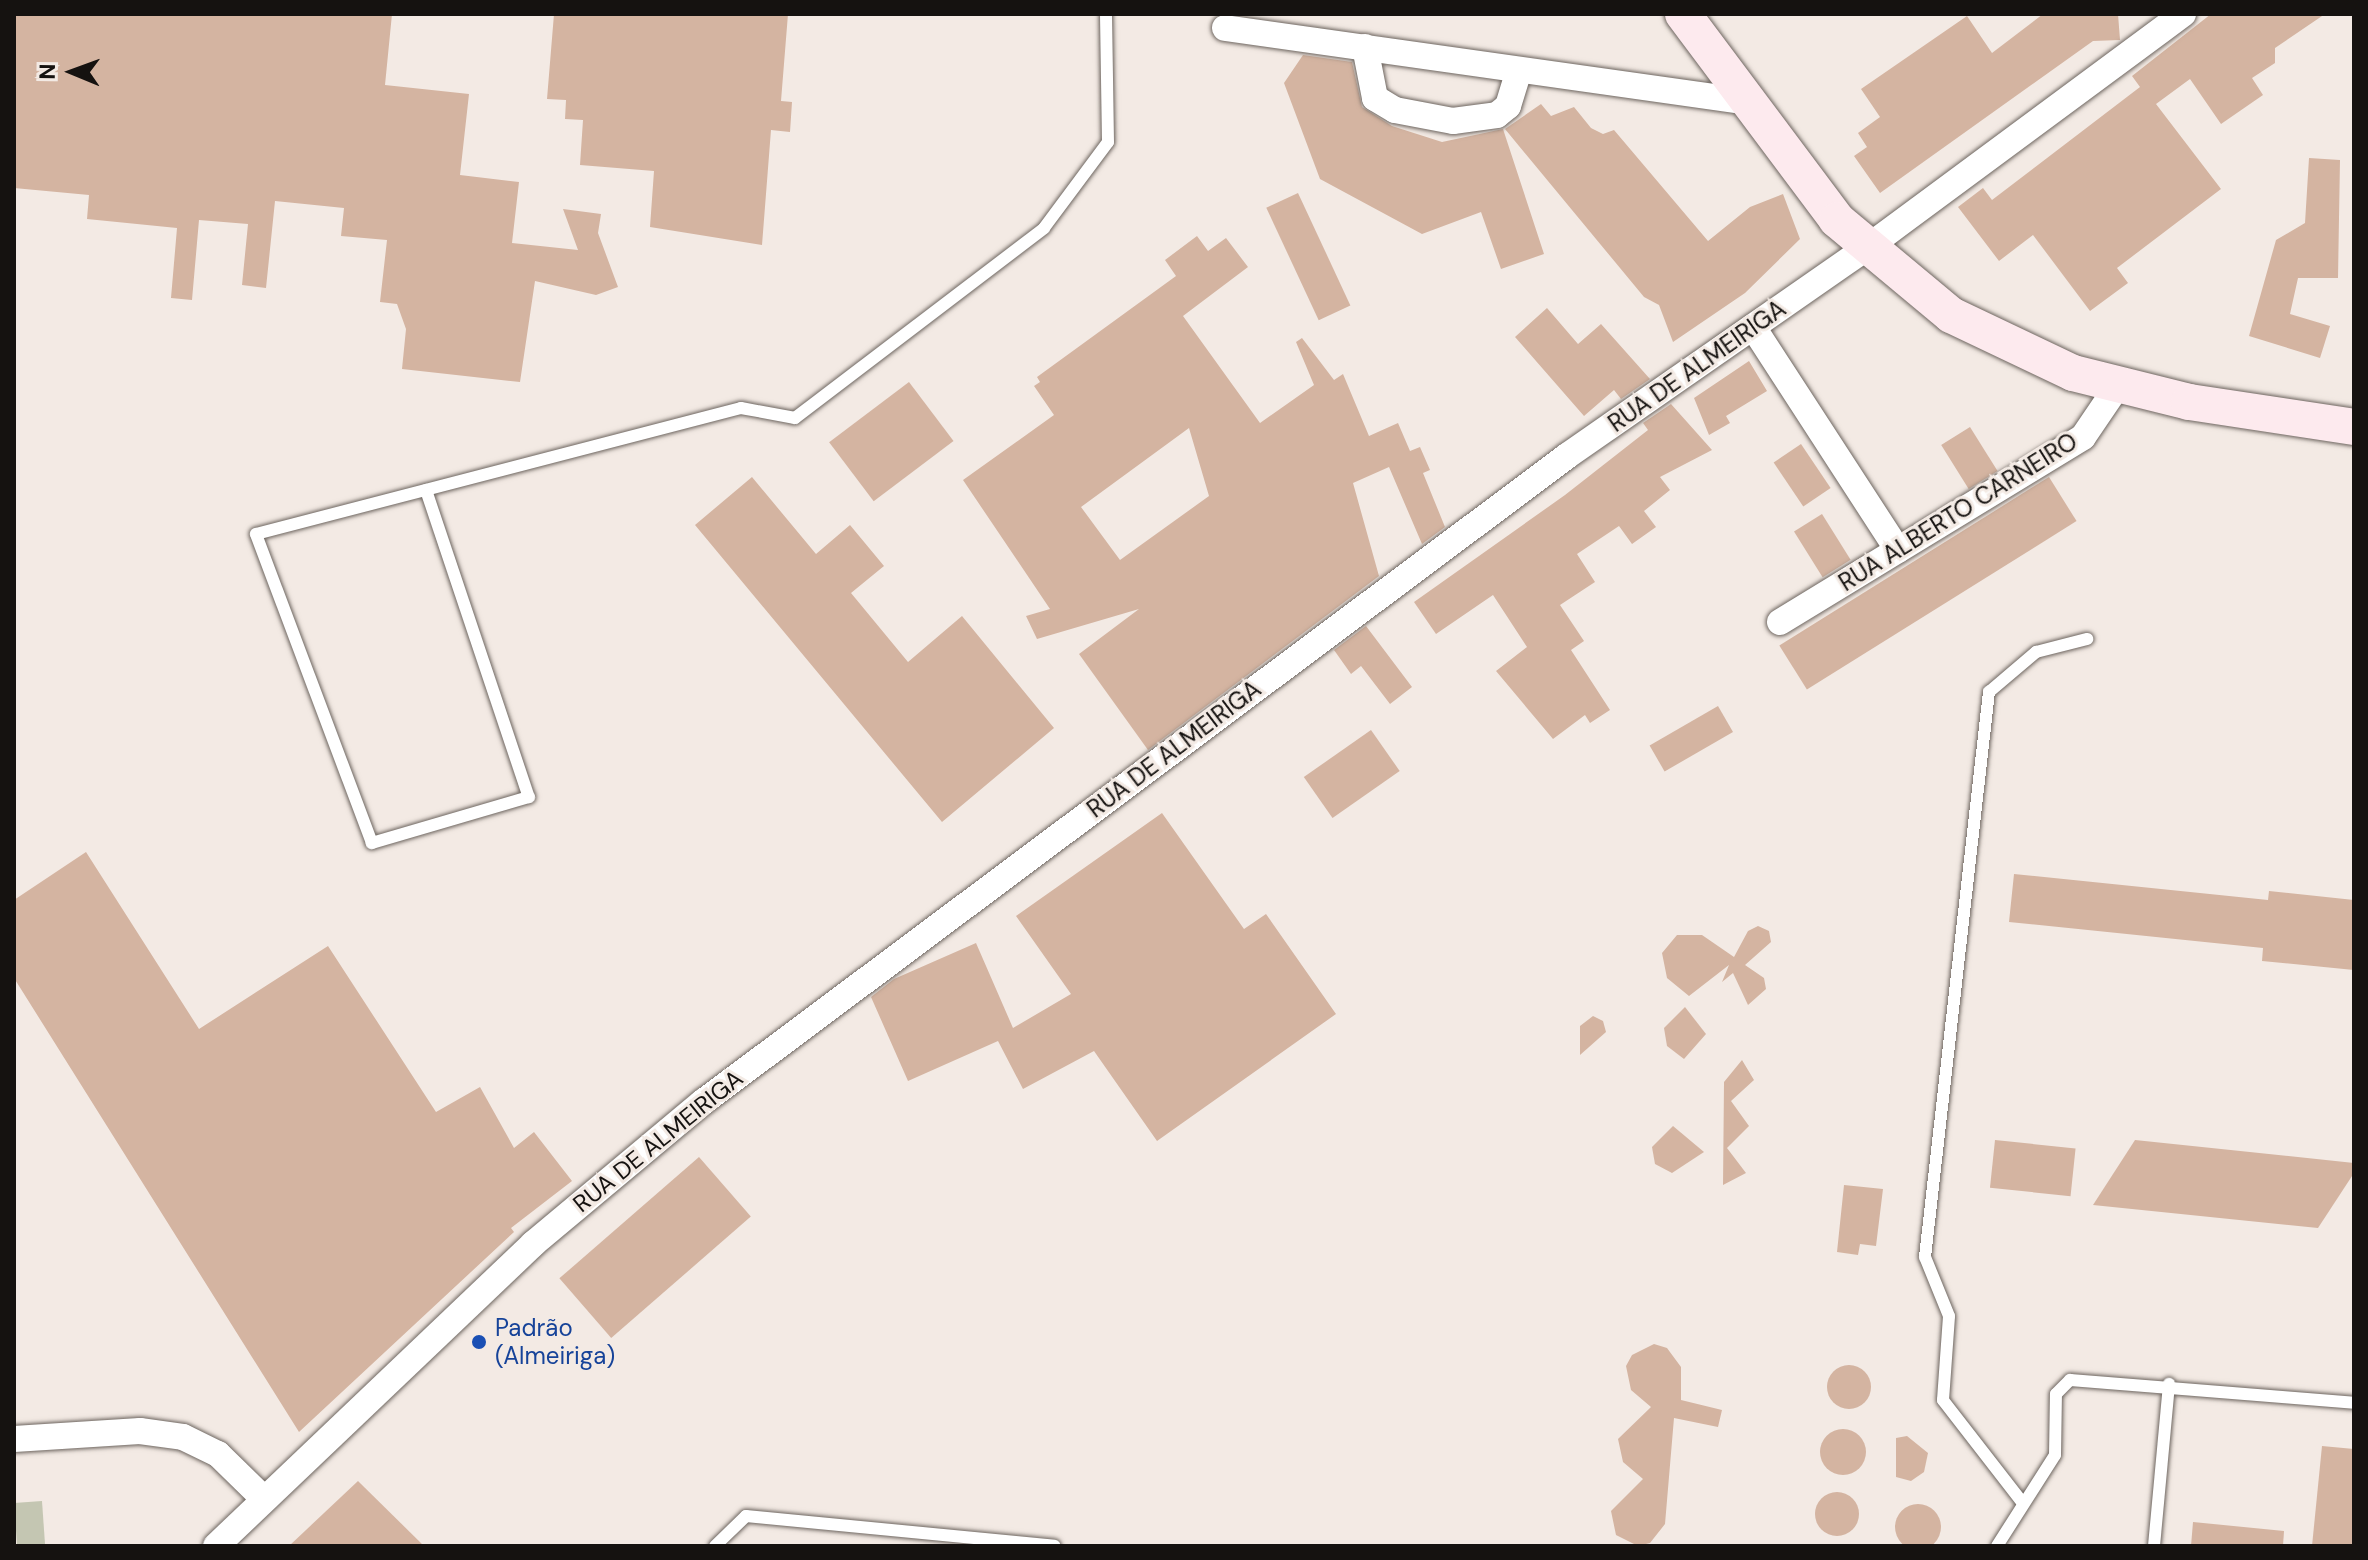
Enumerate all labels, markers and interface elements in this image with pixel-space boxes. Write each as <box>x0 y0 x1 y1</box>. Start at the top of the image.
north arrow <box>32 32 112 112</box>
text: N <box>33 63 62 80</box>
street label: RUA DE ALMEIRIGA <box>1603 294 1791 438</box>
street label: RUA ALBERTO CARNEIRO <box>1834 427 2082 597</box>
street label: RUA DE ALMEIRIGA <box>1081 674 1267 824</box>
street label: RUA DE ALMEIRIGA <box>567 1064 749 1218</box>
place label: Padrão (Almeiriga) <box>495 1314 615 1370</box>
marker: Padrão (Almeiriga) <box>470 1333 488 1351</box>

